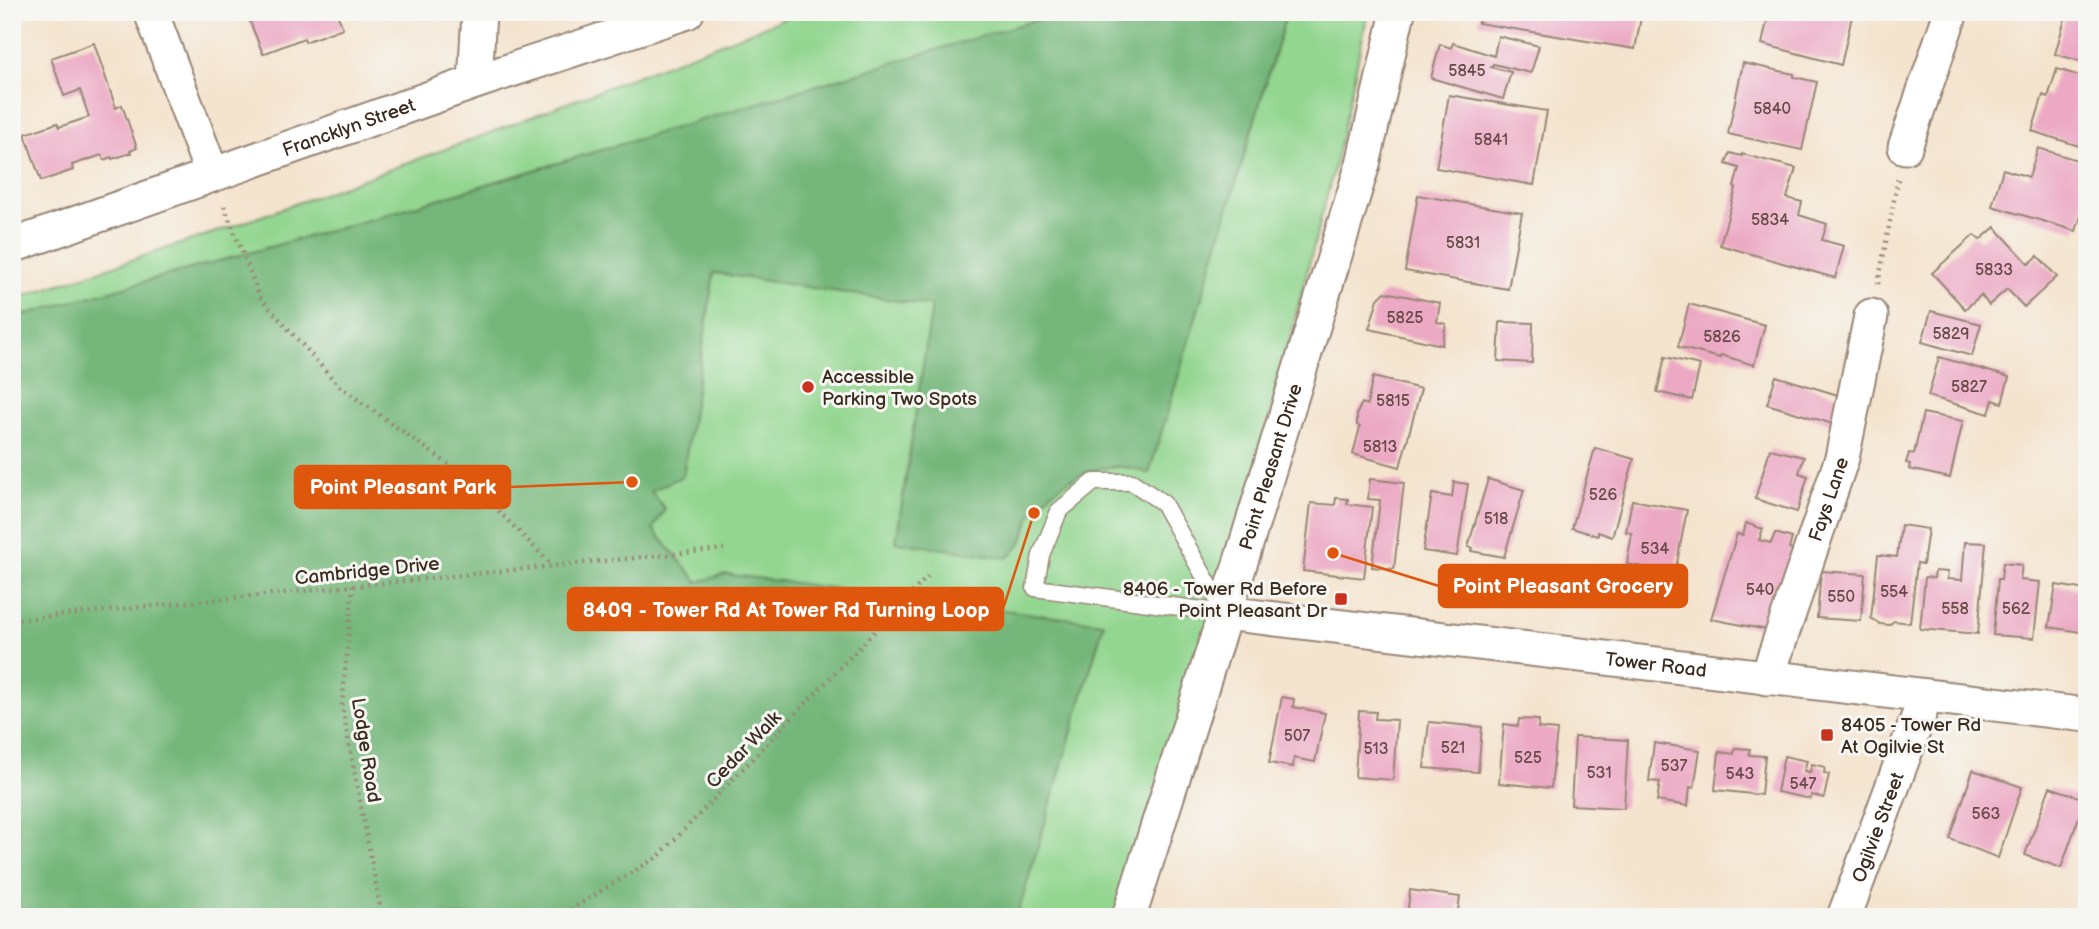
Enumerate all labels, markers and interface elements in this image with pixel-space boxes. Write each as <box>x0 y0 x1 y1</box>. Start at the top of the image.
house number: 5845 <box>1448 62 1486 81</box>
street label: Francklyn Street <box>280 94 419 162</box>
house number: 5840 <box>1753 100 1791 119</box>
house number: 5841 <box>1474 131 1508 150</box>
house number: 5834 <box>1751 211 1789 230</box>
house number: 5831 <box>1446 234 1480 253</box>
house number: 5833 <box>1975 261 2013 280</box>
house number: 5825 <box>1386 309 1424 328</box>
house number: 5829 <box>1932 325 1970 344</box>
house number: 5826 <box>1703 328 1741 347</box>
place label: Accessible Parking Two Spots <box>822 366 977 411</box>
house number: 5827 <box>1951 378 1987 397</box>
marker: Accessible Parking Two Spots <box>800 379 816 395</box>
street label: Point Pleasant Drive <box>1235 381 1308 553</box>
house number: 5815 <box>1376 392 1410 411</box>
house number: 5813 <box>1363 438 1397 457</box>
street label: Fays Lane <box>1804 454 1854 545</box>
callout: Point Pleasant Park <box>295 466 510 508</box>
text: Point Pleasant Park <box>310 475 496 500</box>
house number: 526 <box>1589 486 1617 505</box>
house number: 518 <box>1484 510 1508 529</box>
house number: 534 <box>1641 540 1670 559</box>
street label: Cambridge Drive <box>294 552 441 591</box>
callout: Point Pleasant Grocery <box>1439 565 1687 607</box>
text: Point Pleasant Grocery <box>1453 574 1674 599</box>
place label: 8406 - Tower Rd Before Point Pleasant Dr <box>1123 578 1328 623</box>
house number: 540 <box>1746 581 1774 600</box>
house number: 554 <box>1880 583 1908 602</box>
callout: 8409 - Tower Rd At Tower Rd Turning Loop <box>568 588 1003 630</box>
house number: 550 <box>1827 588 1855 607</box>
marker: 8406 - Tower Rd Before Point Pleasant Dr <box>1333 591 1349 607</box>
text: 8409 - Tower Rd At Tower Rd Turning Loop <box>582 598 990 623</box>
house number: 558 <box>1941 600 1969 619</box>
house number: 562 <box>2002 600 2031 619</box>
street label: Tower Road <box>1604 648 1708 683</box>
street label: Lodge Road <box>346 696 385 804</box>
street label: Cedar Walk <box>702 706 787 793</box>
place label: 8405 - Tower Rd At Ogilvie St <box>1841 714 1981 759</box>
house number: 507 <box>1284 727 1310 746</box>
marker: 8405 - Tower Rd At Ogilvie St <box>1819 727 1835 743</box>
house number: 521 <box>1441 739 1465 758</box>
house number: 513 <box>1363 740 1389 759</box>
house number: 525 <box>1514 749 1542 768</box>
house number: 537 <box>1661 757 1688 776</box>
house number: 531 <box>1586 764 1612 783</box>
house number: 543 <box>1726 765 1755 784</box>
street label: Ogilvie Street <box>1848 769 1910 886</box>
house number: 547 <box>1790 775 1817 794</box>
house number: 563 <box>1972 805 2001 824</box>

